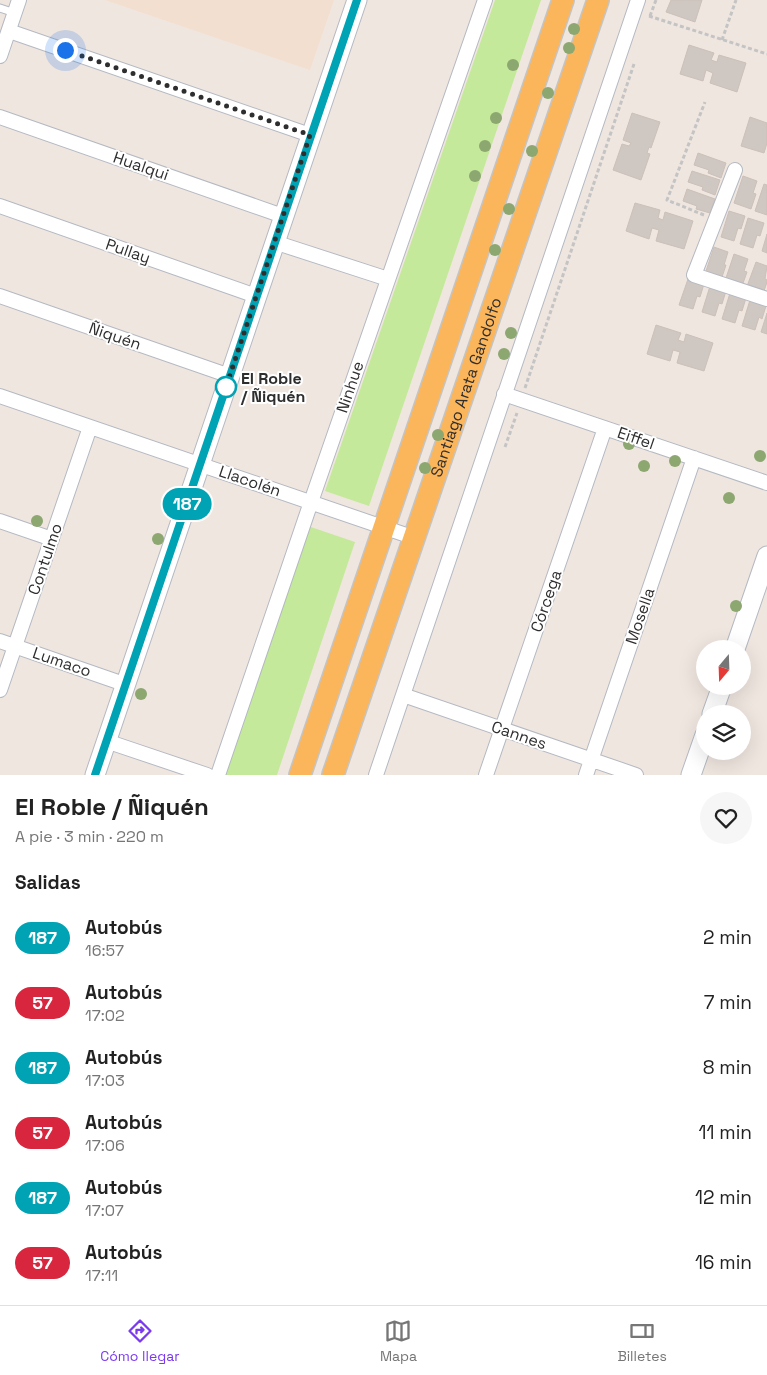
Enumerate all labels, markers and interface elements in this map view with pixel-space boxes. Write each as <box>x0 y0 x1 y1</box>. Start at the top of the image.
your location <box>53 38 78 63</box>
street label: Hualqui <box>110 147 172 185</box>
street label: Pullay <box>103 234 153 268</box>
street label: Santiago Arata Gandolfo <box>425 294 506 480</box>
street label: Ñiquén <box>86 317 144 355</box>
street label: Ninhue <box>331 358 369 416</box>
place label: El Roble / Ñiquén <box>240 368 305 407</box>
marker: El Roble / Ñiquén <box>215 376 237 398</box>
street label: Eiffel <box>615 422 657 454</box>
street label: Llacolén <box>216 461 284 501</box>
line badge: 187 <box>158 488 216 520</box>
text: 187 <box>173 492 201 515</box>
street label: Contulmo <box>23 520 67 598</box>
street label: Córcega <box>526 567 566 635</box>
street label: Mosella <box>621 585 659 647</box>
north arrow <box>696 640 751 695</box>
map controls <box>696 640 751 760</box>
street label: Lumaco <box>30 642 94 682</box>
button: layers <box>696 705 751 760</box>
street label: Cannes <box>489 716 549 754</box>
text: El Roble / Ñiquén <box>15 791 209 822</box>
button: heart <box>700 792 752 844</box>
text: A pie · 3 min · 220 m <box>15 826 164 847</box>
text: Salidas <box>15 870 81 895</box>
text: Autobús <box>85 915 162 940</box>
text: 2 min <box>703 925 752 950</box>
text: 187 <box>28 926 57 949</box>
text: 16:57 <box>85 940 124 961</box>
text: Autobús <box>85 980 162 1005</box>
text: 7 min <box>704 990 752 1015</box>
text: 57 <box>32 991 53 1014</box>
text: 17:02 <box>85 1005 125 1026</box>
text: Autobús <box>85 1045 162 1070</box>
text: 8 min <box>703 1055 752 1080</box>
text: 187 <box>28 1056 57 1079</box>
text: 17:03 <box>85 1070 125 1091</box>
text: Autobús <box>85 1110 162 1135</box>
text: 11 min <box>699 1120 752 1145</box>
text: 57 <box>32 1121 53 1144</box>
text: 17:06 <box>85 1135 125 1156</box>
text: Autobús <box>85 1175 162 1200</box>
text: 12 min <box>695 1185 752 1210</box>
text: 187 <box>28 1186 57 1209</box>
text: 17:07 <box>85 1200 124 1221</box>
text: Autobús <box>85 1240 162 1265</box>
text: 16 min <box>695 1250 752 1275</box>
text: 57 <box>32 1251 53 1274</box>
text: 17:11 <box>85 1265 118 1286</box>
tab: Cómo llegar <box>100 1317 180 1365</box>
tab: Mapa <box>380 1317 417 1365</box>
tab: Billetes <box>617 1317 667 1365</box>

